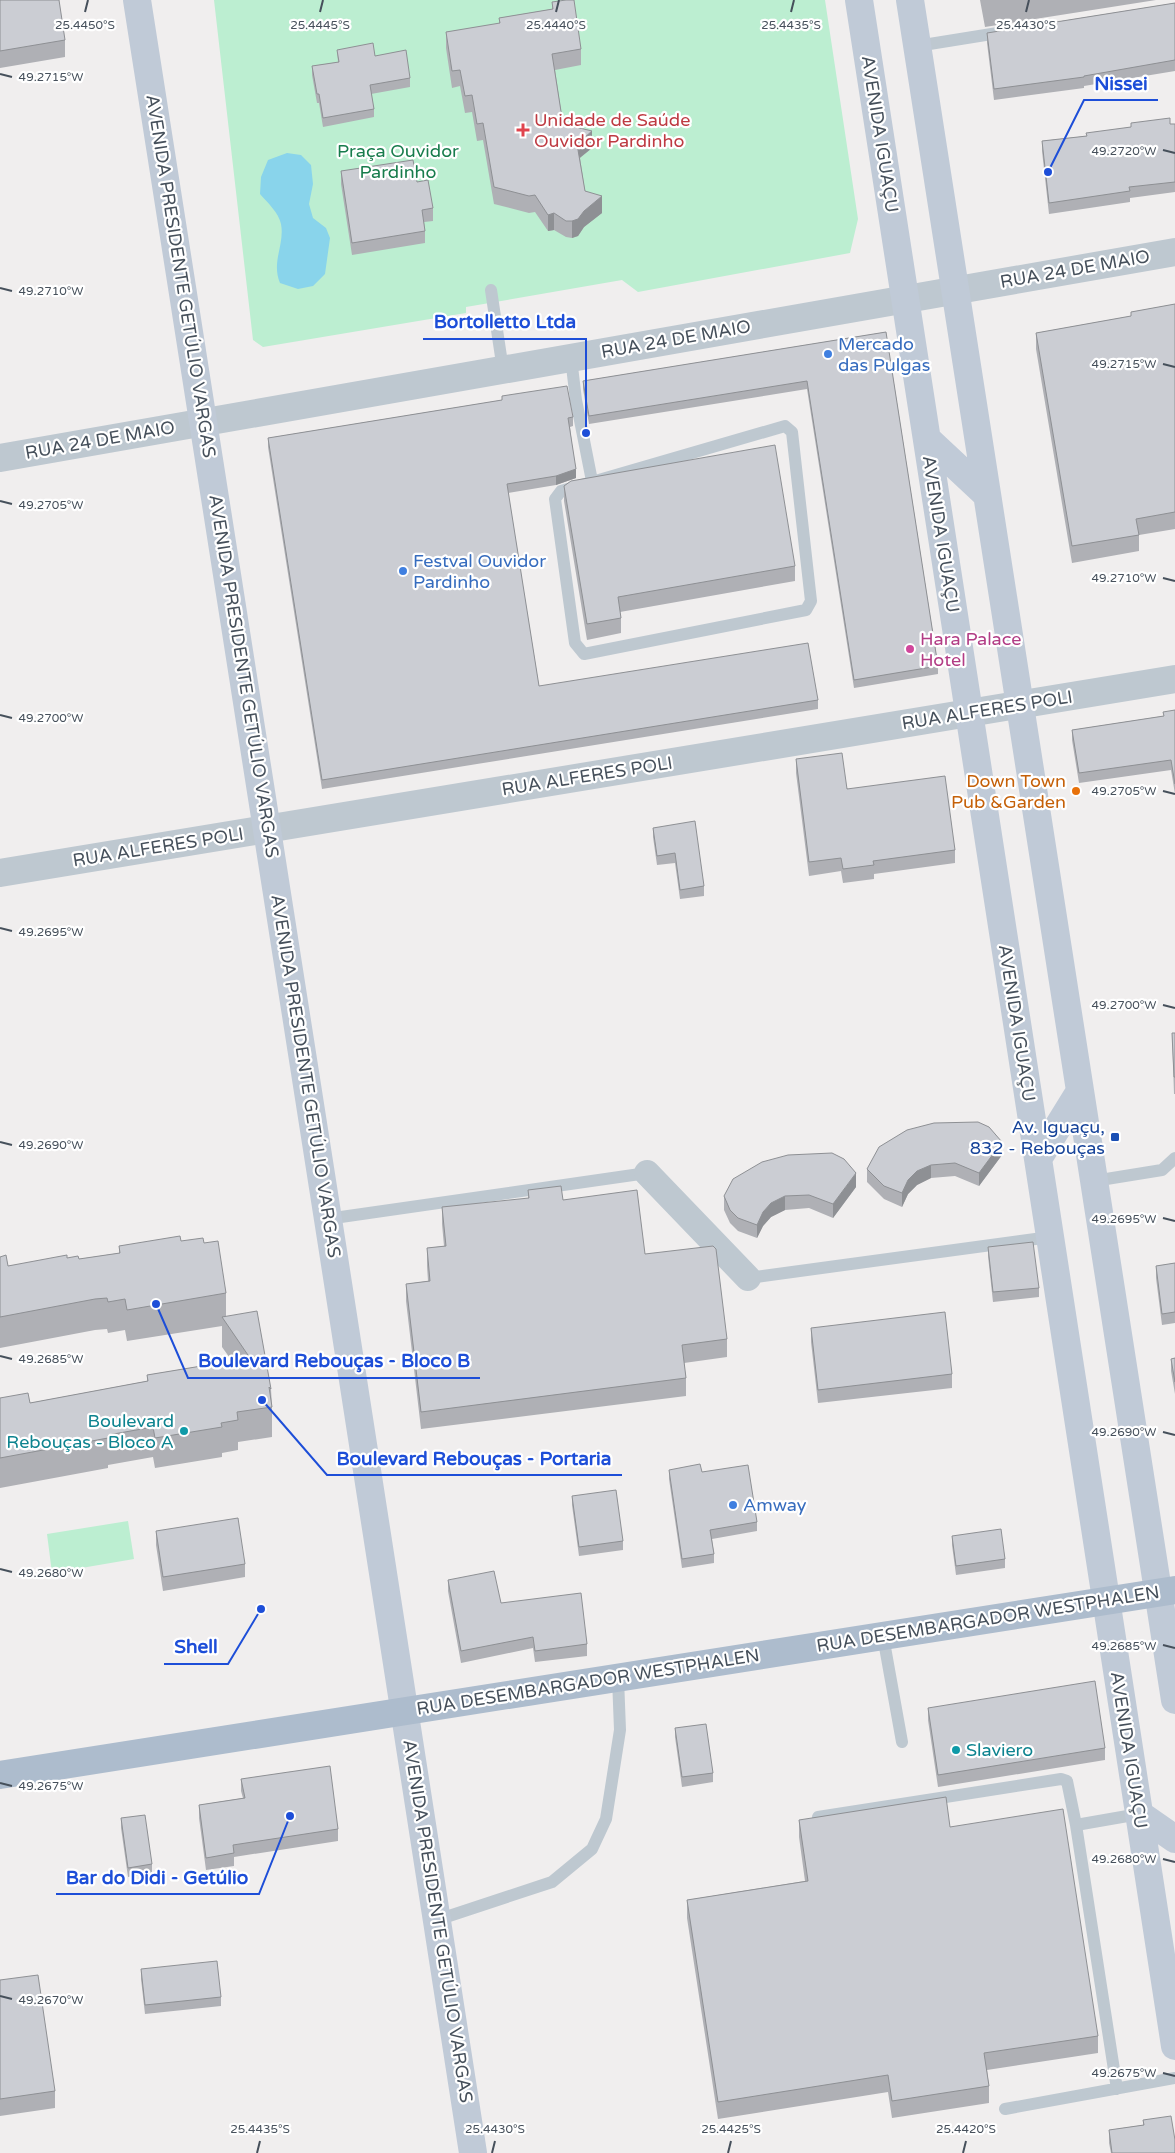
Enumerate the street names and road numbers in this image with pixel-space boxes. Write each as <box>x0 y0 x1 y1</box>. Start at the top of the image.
street label: AVENIDA IGUAÇU <box>857 54 903 214</box>
street label: AVENIDA PRESIDENTE GETÚLIO VARGAS <box>141 93 221 459</box>
street label: RUA 24 DE MAIO <box>998 245 1152 293</box>
street label: RUA 24 DE MAIO <box>599 315 753 363</box>
street label: RUA 24 DE MAIO <box>23 416 177 464</box>
street label: AVENIDA IGUAÇU <box>918 454 964 614</box>
street label: AVENIDA PRESIDENTE GETÚLIO VARGAS <box>204 493 284 859</box>
street label: RUA ALFERES POLI <box>900 686 1074 734</box>
street label: RUA ALFERES POLI <box>500 752 674 800</box>
street label: RUA ALFERES POLI <box>71 823 245 871</box>
street label: AVENIDA PRESIDENTE GETÚLIO VARGAS <box>266 893 346 1259</box>
street label: AVENIDA IGUAÇU <box>994 943 1040 1103</box>
street label: RUA DESEMBARGADOR WESTPHALEN <box>815 1581 1161 1657</box>
street label: RUA DESEMBARGADOR WESTPHALEN <box>415 1644 761 1720</box>
street label: AVENIDA IGUAÇU <box>1106 1670 1152 1830</box>
street label: AVENIDA PRESIDENTE GETÚLIO VARGAS <box>398 1738 478 2104</box>

